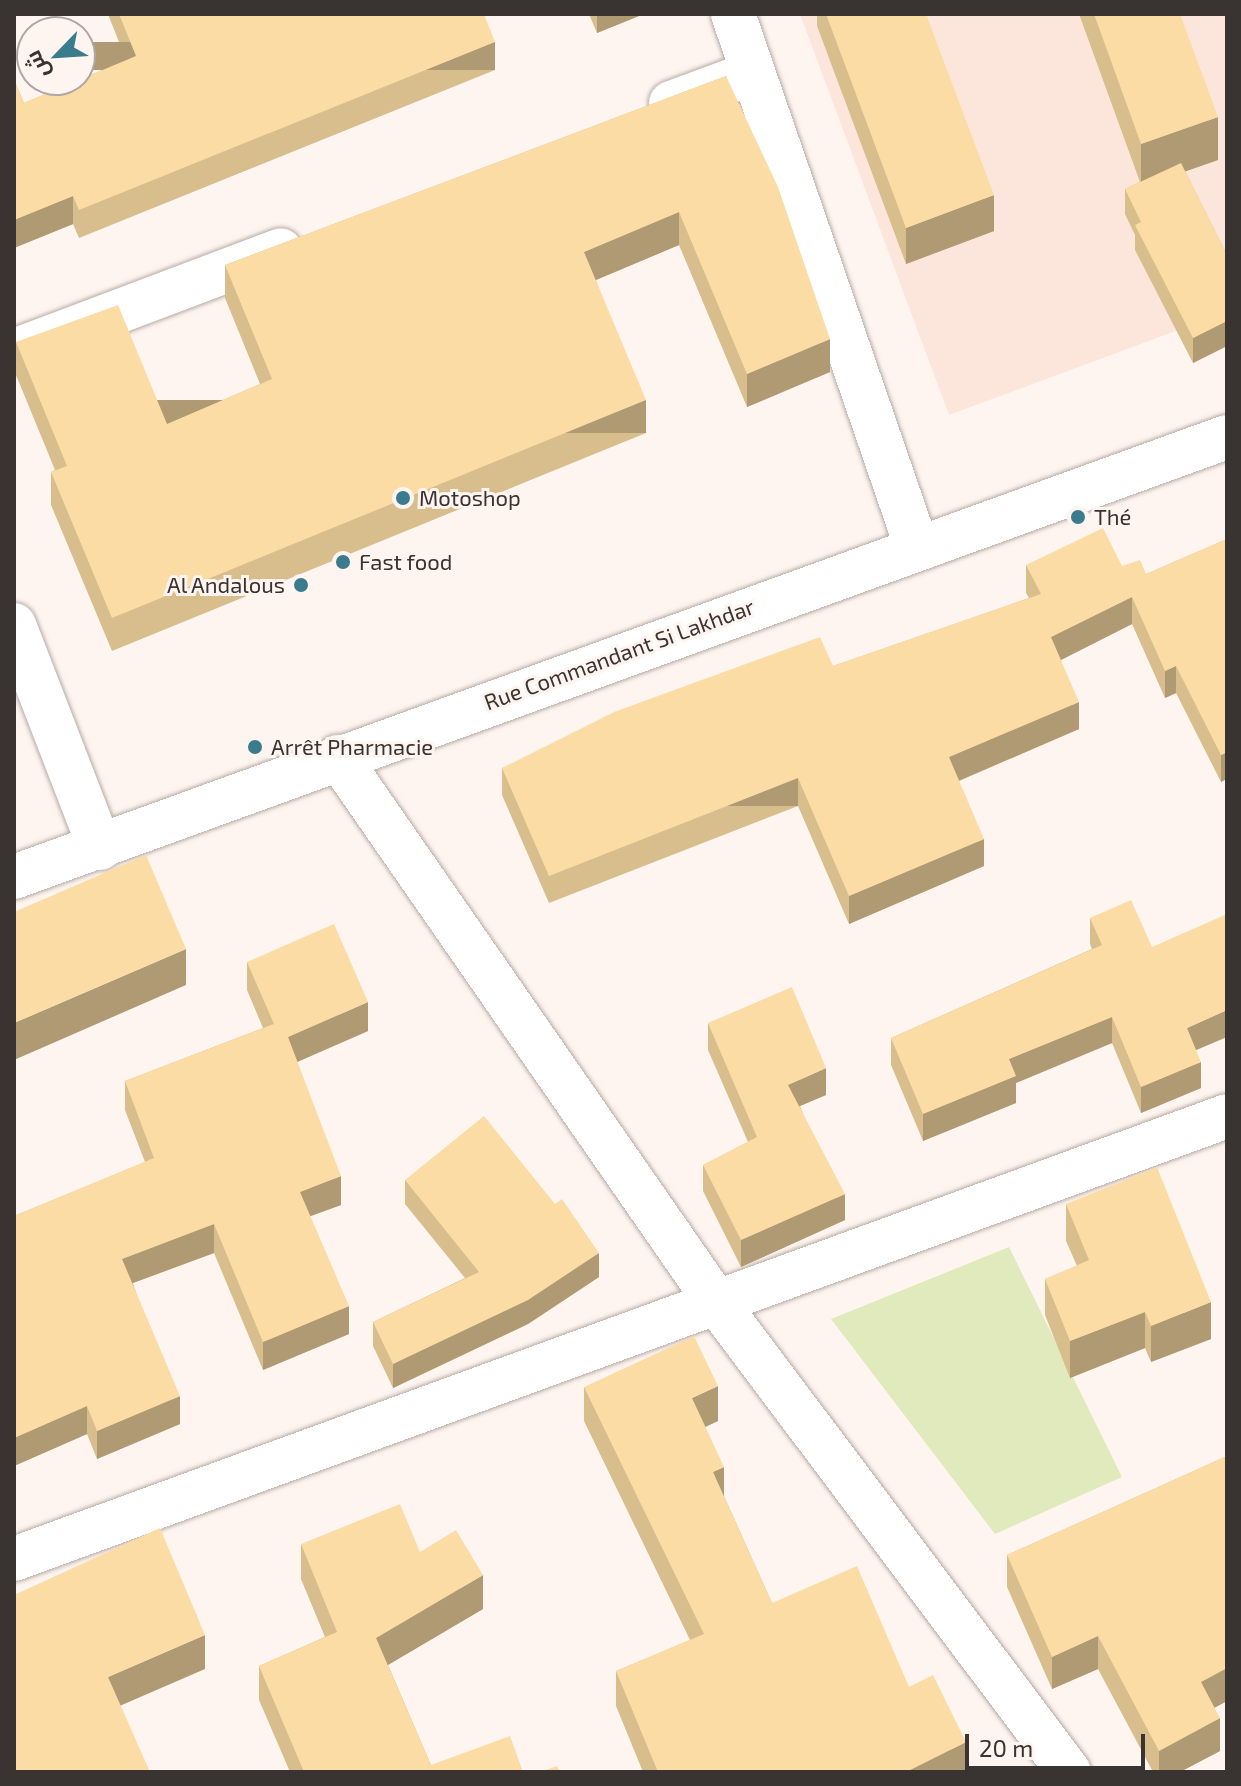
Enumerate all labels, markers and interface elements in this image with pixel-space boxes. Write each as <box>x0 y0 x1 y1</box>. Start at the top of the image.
north arrow <box>16 16 96 96</box>
text: ش <box>18 47 54 84</box>
place label: Motoshop <box>419 485 521 511</box>
marker: Motoshop <box>394 489 412 507</box>
place label: Thé <box>1094 504 1131 530</box>
marker: Thé <box>1069 508 1087 526</box>
place label: Fast food <box>359 549 453 575</box>
marker: Fast food <box>334 553 352 571</box>
place label: Al Andalous <box>166 572 285 598</box>
marker: Al Andalous <box>292 576 310 594</box>
street label: Rue Commandant Si Lakhdar <box>480 593 758 715</box>
place label: Arrêt Pharmacie <box>271 734 433 760</box>
marker: Arrêt Pharmacie <box>246 738 264 756</box>
scale bar <box>969 1718 1149 1768</box>
text: 20 m <box>979 1733 1033 1762</box>

